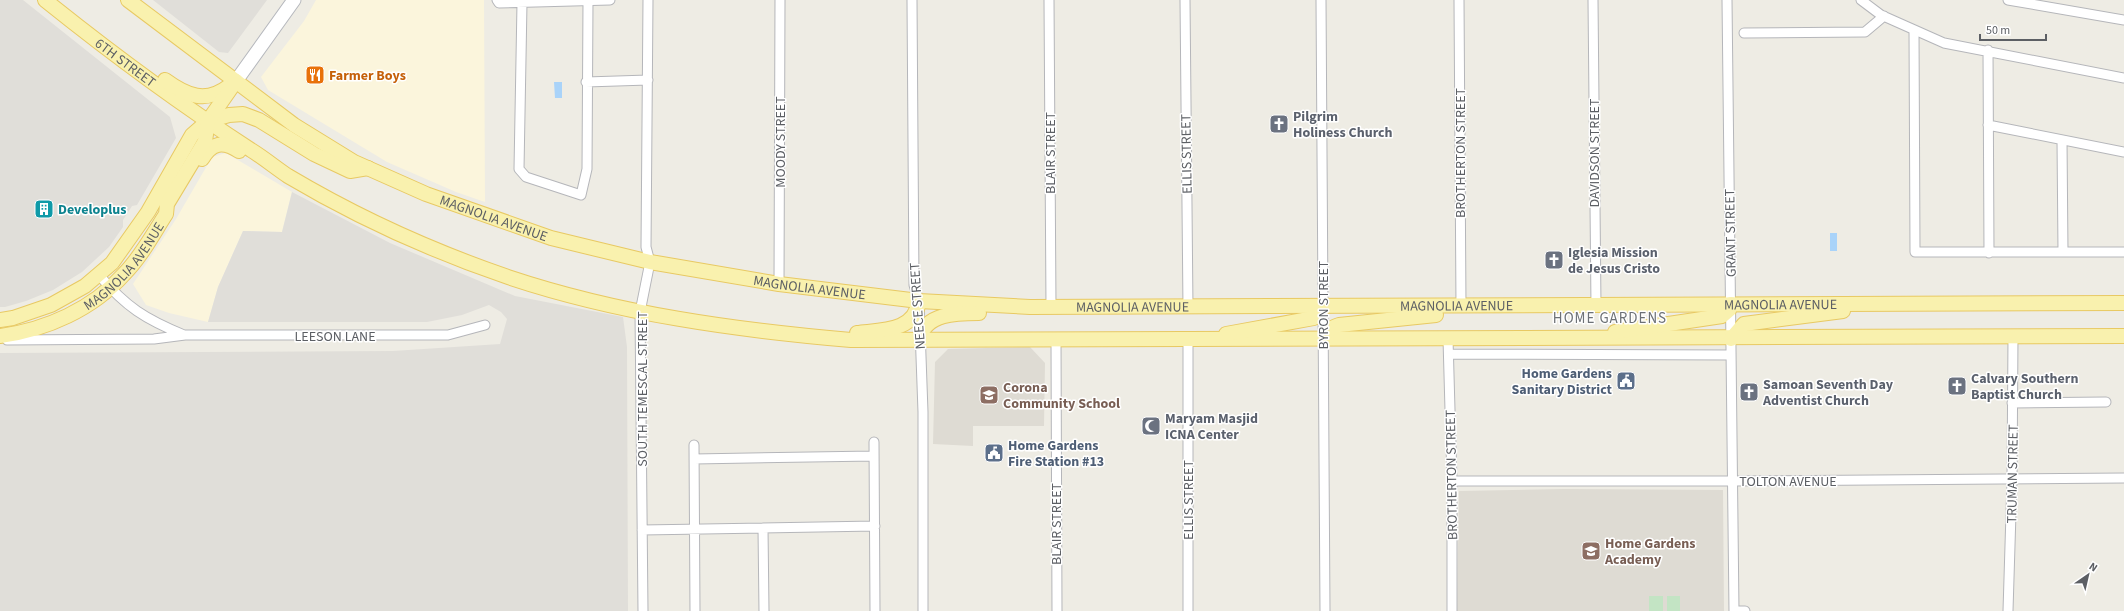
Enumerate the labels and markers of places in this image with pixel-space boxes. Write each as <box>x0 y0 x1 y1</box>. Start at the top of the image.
restaurant icon: Farmer Boys <box>304 64 326 86</box>
place label: Farmer Boys <box>329 66 406 86</box>
place label: Pilgrim Holiness Church <box>1293 107 1393 143</box>
church icon: Pilgrim Holiness Church <box>1268 113 1290 135</box>
building icon: Developlus <box>33 198 55 220</box>
place label: Developlus <box>58 200 126 220</box>
place label: Iglesia Mission de Jesus Cristo <box>1568 243 1660 279</box>
church icon: Iglesia Mission de Jesus Cristo <box>1543 249 1565 271</box>
place label: Home Gardens Sanitary District <box>1511 364 1613 400</box>
place label: Calvary Southern Baptist Church <box>1971 369 2078 405</box>
public building icon: Home Gardens Sanitary District <box>1615 370 1637 392</box>
place label: Samoan Seventh Day Adventist Church <box>1762 375 1894 411</box>
church icon: Calvary Southern Baptist Church <box>1946 375 1968 397</box>
place label: Corona Community School <box>1003 378 1120 414</box>
church icon: Samoan Seventh Day Adventist Church <box>1738 381 1760 403</box>
school or university icon: Corona Community School <box>978 384 1000 406</box>
place label: Maryam Masjid ICNA Center <box>1165 409 1258 445</box>
mosque icon: Maryam Masjid ICNA Center <box>1140 415 1162 437</box>
place label: Home Gardens Fire Station #13 <box>1008 436 1104 472</box>
public building icon: Home Gardens Fire Station #13 <box>983 442 1005 464</box>
place label: Home Gardens Academy <box>1604 534 1695 570</box>
school or university icon: Home Gardens Academy <box>1580 540 1602 562</box>

